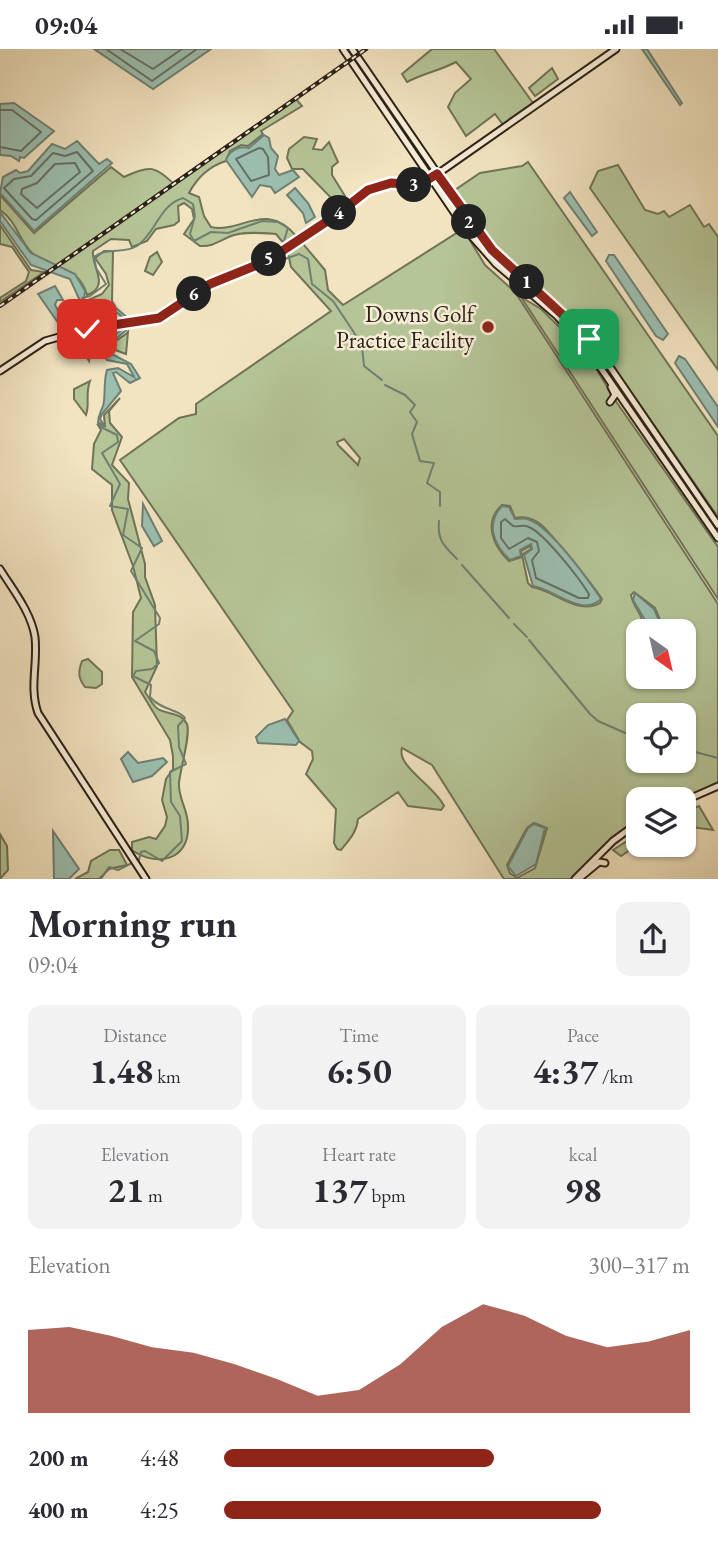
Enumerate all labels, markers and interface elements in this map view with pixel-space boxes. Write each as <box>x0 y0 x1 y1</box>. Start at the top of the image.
text: 09:04 <box>35 8 97 42</box>
pin: 3 <box>396 167 432 203</box>
text: 3 <box>408 172 419 197</box>
pin: 4 <box>322 195 356 231</box>
text: 4 <box>333 200 344 225</box>
pin: 2 <box>452 205 486 239</box>
text: 2 <box>463 209 474 234</box>
pin: 5 <box>252 241 286 277</box>
text: 5 <box>263 246 274 271</box>
pin: 1 <box>510 265 544 299</box>
text: 1 <box>521 269 532 294</box>
pin: 6 <box>176 277 212 311</box>
text: 6 <box>188 281 199 306</box>
pin <box>57 299 117 359</box>
place label: Downs Golf Practice Facility <box>336 299 477 355</box>
pin <box>559 309 619 369</box>
icon: check <box>68 310 106 348</box>
marker: Downs Golf Practice Facility <box>480 319 496 335</box>
icon: arrive <box>570 320 608 358</box>
north arrow <box>626 619 696 689</box>
map controls <box>626 619 696 857</box>
button: locate <box>626 703 696 773</box>
button: layers <box>626 787 696 857</box>
text: Morning run <box>28 899 237 948</box>
button: share <box>616 902 690 976</box>
text: 09:04 <box>28 950 78 980</box>
text: Distance <box>103 1023 167 1048</box>
text: Time <box>339 1023 379 1048</box>
text: Pace <box>567 1023 599 1048</box>
text: 1.48 <box>89 1048 153 1093</box>
text: 6:50 <box>326 1048 392 1093</box>
text: 4:37 <box>533 1048 598 1093</box>
text: km <box>153 1064 181 1089</box>
text: /km <box>598 1064 633 1089</box>
text: Elevation <box>101 1142 169 1167</box>
text: Heart rate <box>322 1142 396 1167</box>
text: kcal <box>569 1142 597 1167</box>
text: 21 <box>107 1167 144 1212</box>
text: 137 <box>312 1167 368 1212</box>
text: 98 <box>564 1167 602 1212</box>
text: m <box>144 1183 163 1208</box>
text: bpm <box>368 1183 406 1208</box>
text: Elevation <box>28 1250 111 1280</box>
text: 300–317 m <box>589 1250 690 1280</box>
text: 200 m <box>28 1443 89 1473</box>
text: 4:48 <box>140 1443 179 1473</box>
text: 400 m <box>28 1495 89 1525</box>
text: 4:25 <box>140 1495 179 1525</box>

